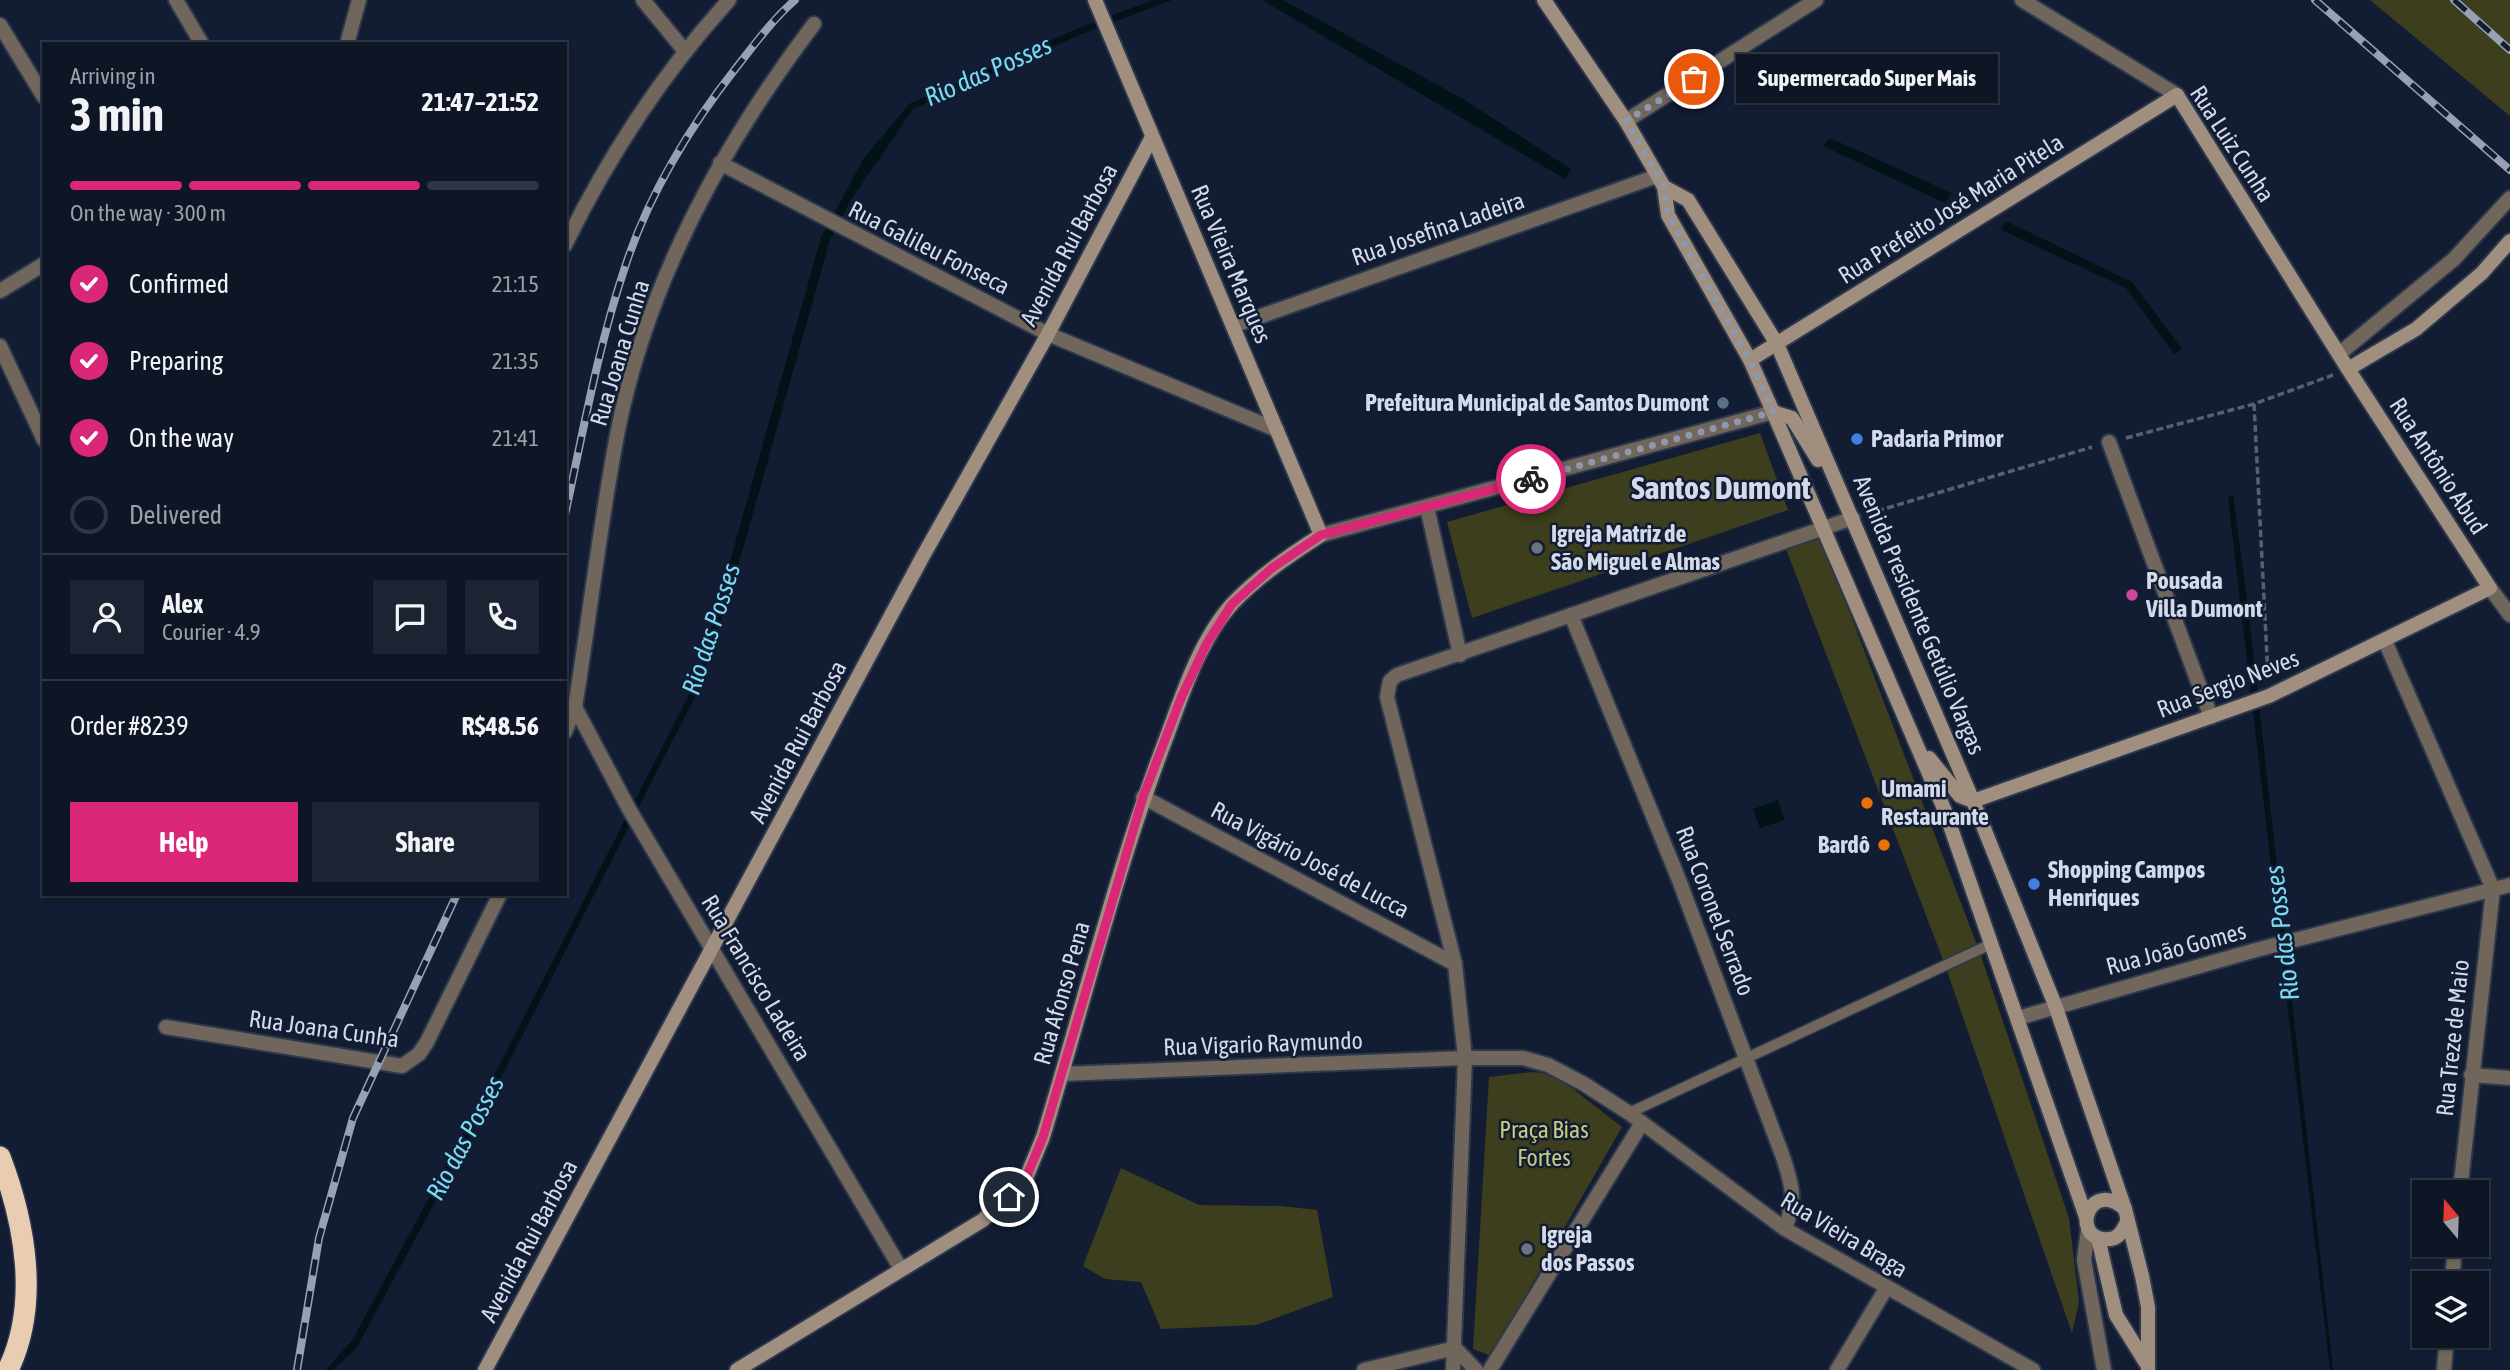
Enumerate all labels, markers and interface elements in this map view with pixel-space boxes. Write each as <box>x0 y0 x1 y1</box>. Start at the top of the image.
water label: Rio das Posses <box>920 30 1056 112</box>
pin <box>1664 49 1724 109</box>
callout: Supermercado Super Mais <box>1736 55 1998 104</box>
icon: bag <box>1675 60 1713 98</box>
text: Arriving in <box>70 63 156 89</box>
text: Supermercado Super Mais <box>1758 65 1976 91</box>
street label: Rua Luiz Cunha <box>2185 81 2280 207</box>
text: 21:47–21:52 <box>422 87 539 117</box>
text: 3 min <box>70 88 164 141</box>
street label: Rua Prefeito José Maria Pitela <box>1833 128 2068 289</box>
street label: Avenida Rui Barbosa <box>1014 159 1123 330</box>
street label: Rua Vieira Marques <box>1186 181 1277 347</box>
street label: Rua Josefina Ladeira <box>1348 186 1528 271</box>
street label: Rua Galileu Fonseca <box>844 195 1014 300</box>
text: On the way · 300 m <box>70 200 226 226</box>
icon: check <box>70 265 108 303</box>
text: Confirmed <box>129 269 229 299</box>
text: 21:15 <box>492 271 539 297</box>
street label: Rua Joana Cunha <box>585 277 655 429</box>
icon: check <box>70 342 108 380</box>
text: Preparing <box>129 346 223 376</box>
text: 21:35 <box>492 348 539 374</box>
place label: Prefeitura Municipal de Santos Dumont <box>1365 389 1709 416</box>
street label: Rua Antônio Abud <box>2384 392 2493 539</box>
marker: Prefeitura Municipal de Santos Dumont <box>1715 395 1731 411</box>
icon: check <box>70 419 108 457</box>
text: On the way <box>129 423 234 453</box>
text: 21:41 <box>492 425 539 451</box>
place label: Padaria Primor <box>1871 425 2004 452</box>
marker: Padaria Primor <box>1849 431 1865 447</box>
courier <box>1496 444 1566 514</box>
icon: bike <box>1512 460 1550 498</box>
district label: Santos Dumont <box>1631 469 1812 506</box>
street label: Avenida Presidente Getúlio Vargas <box>1848 471 1991 758</box>
text: Delivered <box>129 500 222 530</box>
place label: Igreja Matriz de São Miguel e Almas <box>1551 520 1721 575</box>
marker: Igreja Matriz de São Miguel e Almas <box>1529 540 1545 556</box>
water label: Rio das Posses <box>676 560 746 698</box>
place label: Pousada Villa Dumont <box>2145 567 2263 622</box>
button: person <box>70 580 144 654</box>
button: chat <box>373 580 447 654</box>
button: phone <box>465 580 539 654</box>
marker: Pousada Villa Dumont <box>2124 587 2140 603</box>
text: Alex <box>162 589 203 619</box>
text: Courier · 4.9 <box>162 619 261 645</box>
street label: Rua Sergio Neves <box>2153 644 2303 723</box>
street label: Avenida Rui Barbosa <box>743 656 852 827</box>
text: Order #8239 <box>70 711 189 741</box>
text: R$48.56 <box>462 711 539 741</box>
place label: Umami Restaurante <box>1881 775 1989 830</box>
marker: Umami Restaurante <box>1859 795 1875 811</box>
street label: Rua Vigário José de Lucca <box>1207 796 1414 923</box>
button: Help <box>70 802 298 882</box>
button: Share <box>312 802 539 882</box>
street label: Rua Coronel Serrado <box>1671 822 1760 999</box>
place label: Bardô <box>1818 831 1870 858</box>
marker: Bardô <box>1876 837 1892 853</box>
place label: Shopping Campos Henriques <box>2048 856 2205 911</box>
water label: Rio das Posses <box>2259 864 2305 1002</box>
marker: Shopping Campos Henriques <box>2026 876 2042 892</box>
street label: Rua Francisco Ladeira <box>696 890 817 1066</box>
street label: Rua João Gomes <box>2103 917 2249 980</box>
street label: Rua Afonso Pena <box>1028 918 1095 1068</box>
street label: Rua Treze de Maio <box>2431 958 2474 1118</box>
street label: Rua Joana Cunha <box>247 1005 401 1052</box>
street label: Rua Vigario Raymundo <box>1163 1027 1363 1060</box>
water label: Rio das Posses <box>420 1071 510 1205</box>
park label: Praça Bias Fortes <box>1499 1116 1589 1171</box>
street label: Avenida Rui Barbosa <box>474 1155 583 1326</box>
pin <box>979 1167 1039 1227</box>
icon: home <box>990 1178 1028 1216</box>
north arrow <box>2412 1180 2488 1256</box>
map controls <box>2412 1180 2489 1348</box>
street label: Rua Vieira Braga <box>1776 1186 1912 1283</box>
place label: Igreja dos Passos <box>1541 1221 1635 1276</box>
marker: Igreja dos Passos <box>1519 1241 1535 1257</box>
button: layers <box>2412 1271 2489 1348</box>

